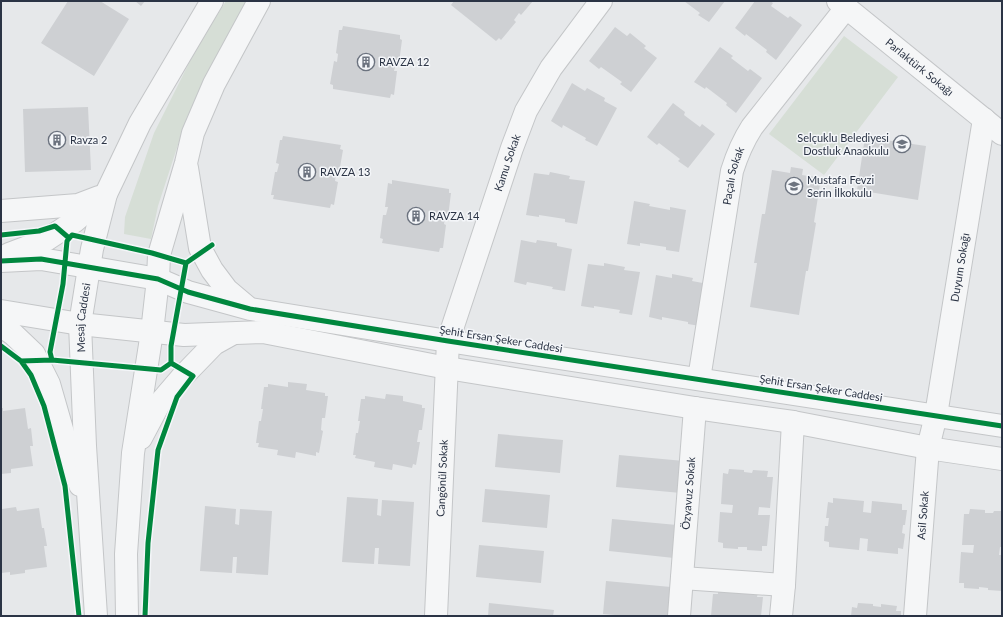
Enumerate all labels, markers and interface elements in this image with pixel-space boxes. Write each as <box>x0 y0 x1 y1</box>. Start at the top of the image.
street label: Parlaktürk Sokağı <box>883 35 956 98</box>
building icon: RAVZA 12 <box>356 52 376 72</box>
place label: RAVZA 12 <box>379 55 429 68</box>
building icon: Ravza 2 <box>47 130 67 150</box>
place label: Selçuklu Belediyesi Dostluk Anaokulu <box>797 131 889 157</box>
street label: Kamu Sokak <box>491 132 523 193</box>
place label: Ravza 2 <box>70 133 107 146</box>
school or university icon: Selçuklu Belediyesi Dostluk Anaokulu <box>892 134 912 154</box>
street label: Paçalı Sokak <box>720 144 747 206</box>
building icon: RAVZA 13 <box>297 162 317 182</box>
place label: RAVZA 13 <box>320 165 370 178</box>
place label: Mustafa Fevzi Serin İlkokulu <box>807 173 875 199</box>
school or university icon: Mustafa Fevzi Serin İlkokulu <box>784 176 804 196</box>
building icon: RAVZA 14 <box>406 206 426 226</box>
place label: RAVZA 14 <box>429 209 480 222</box>
street label: Duyum Sokağı <box>947 232 971 303</box>
street label: Mesaj Caddesi <box>73 282 93 353</box>
street label: Şehit Ersan Şeker Caddesi <box>439 322 564 355</box>
street label: Şehit Ersan Şeker Caddesi <box>759 371 884 404</box>
street label: Cangönül Sokak <box>433 439 450 517</box>
street label: Özyavuz Sokak <box>679 456 697 530</box>
street label: Asil Sokak <box>914 490 931 540</box>

